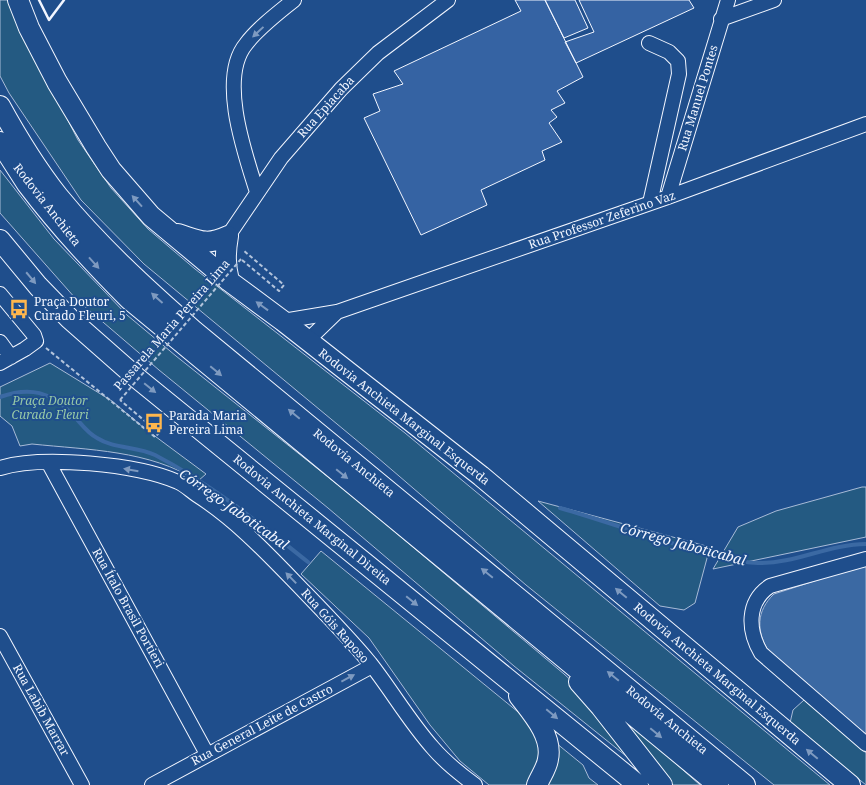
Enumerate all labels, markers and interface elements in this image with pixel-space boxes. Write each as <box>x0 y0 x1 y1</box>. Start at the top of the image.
one-way arrow <box>252 26 264 38</box>
street label: Rua Manuel Pontes <box>673 43 722 153</box>
street label: Rua Epiacaba <box>293 72 358 141</box>
street label: Rodovia Anchieta <box>10 160 85 250</box>
street label: Rua Professor Zeferino Vaz <box>526 186 678 253</box>
one-way arrow <box>132 195 143 208</box>
street label: Passarela Maria Pereira Lima <box>110 255 234 394</box>
one-way arrow <box>88 257 100 269</box>
one-way arrow <box>26 271 37 284</box>
one-way arrow <box>151 292 163 304</box>
place label: Praça Doutor Curado Fleuri, 5 <box>34 293 126 324</box>
bus stop icon: Praça Doutor Curado Fleuri, 5 <box>8 298 30 320</box>
one-way arrow <box>255 301 269 311</box>
street label: Rodovia Anchieta Marginal Esquerda <box>316 346 492 488</box>
one-way arrow <box>209 365 222 376</box>
one-way arrow <box>143 383 156 394</box>
park label: Praça Doutor Curado Fleuri <box>11 392 89 423</box>
place label: Parada Maria Pereira Lima <box>169 407 247 438</box>
one-way arrow <box>288 409 301 420</box>
bus stop icon: Parada Maria Pereira Lima <box>143 412 165 434</box>
street label: Rodovia Anchieta <box>310 426 398 500</box>
street label: Rodovia Anchieta Marginal Direita <box>230 451 395 589</box>
water label: Córrego Jaboticabal <box>176 464 293 554</box>
one-way arrow <box>123 465 139 473</box>
one-way arrow <box>335 468 348 479</box>
water label: Córrego Jaboticabal <box>618 518 749 570</box>
street label: Rua Ítalo Brasil Portieri <box>88 545 169 671</box>
one-way arrow <box>481 568 494 579</box>
one-way arrow <box>285 573 297 585</box>
street label: Rua Góis Raposo <box>297 585 373 667</box>
one-way arrow <box>614 588 627 599</box>
one-way arrow <box>405 596 418 607</box>
street label: Rodovia Anchieta Marginal Esquerda <box>631 600 803 748</box>
street label: Rua Labib Marrar <box>9 661 74 759</box>
one-way arrow <box>607 671 620 682</box>
one-way arrow <box>341 674 356 682</box>
street label: Rua General Leite de Castro <box>188 680 336 769</box>
street label: Rodovia Anchieta <box>623 683 711 757</box>
one-way arrow <box>546 708 559 719</box>
one-way arrow <box>649 728 662 739</box>
one-way arrow <box>806 748 819 759</box>

